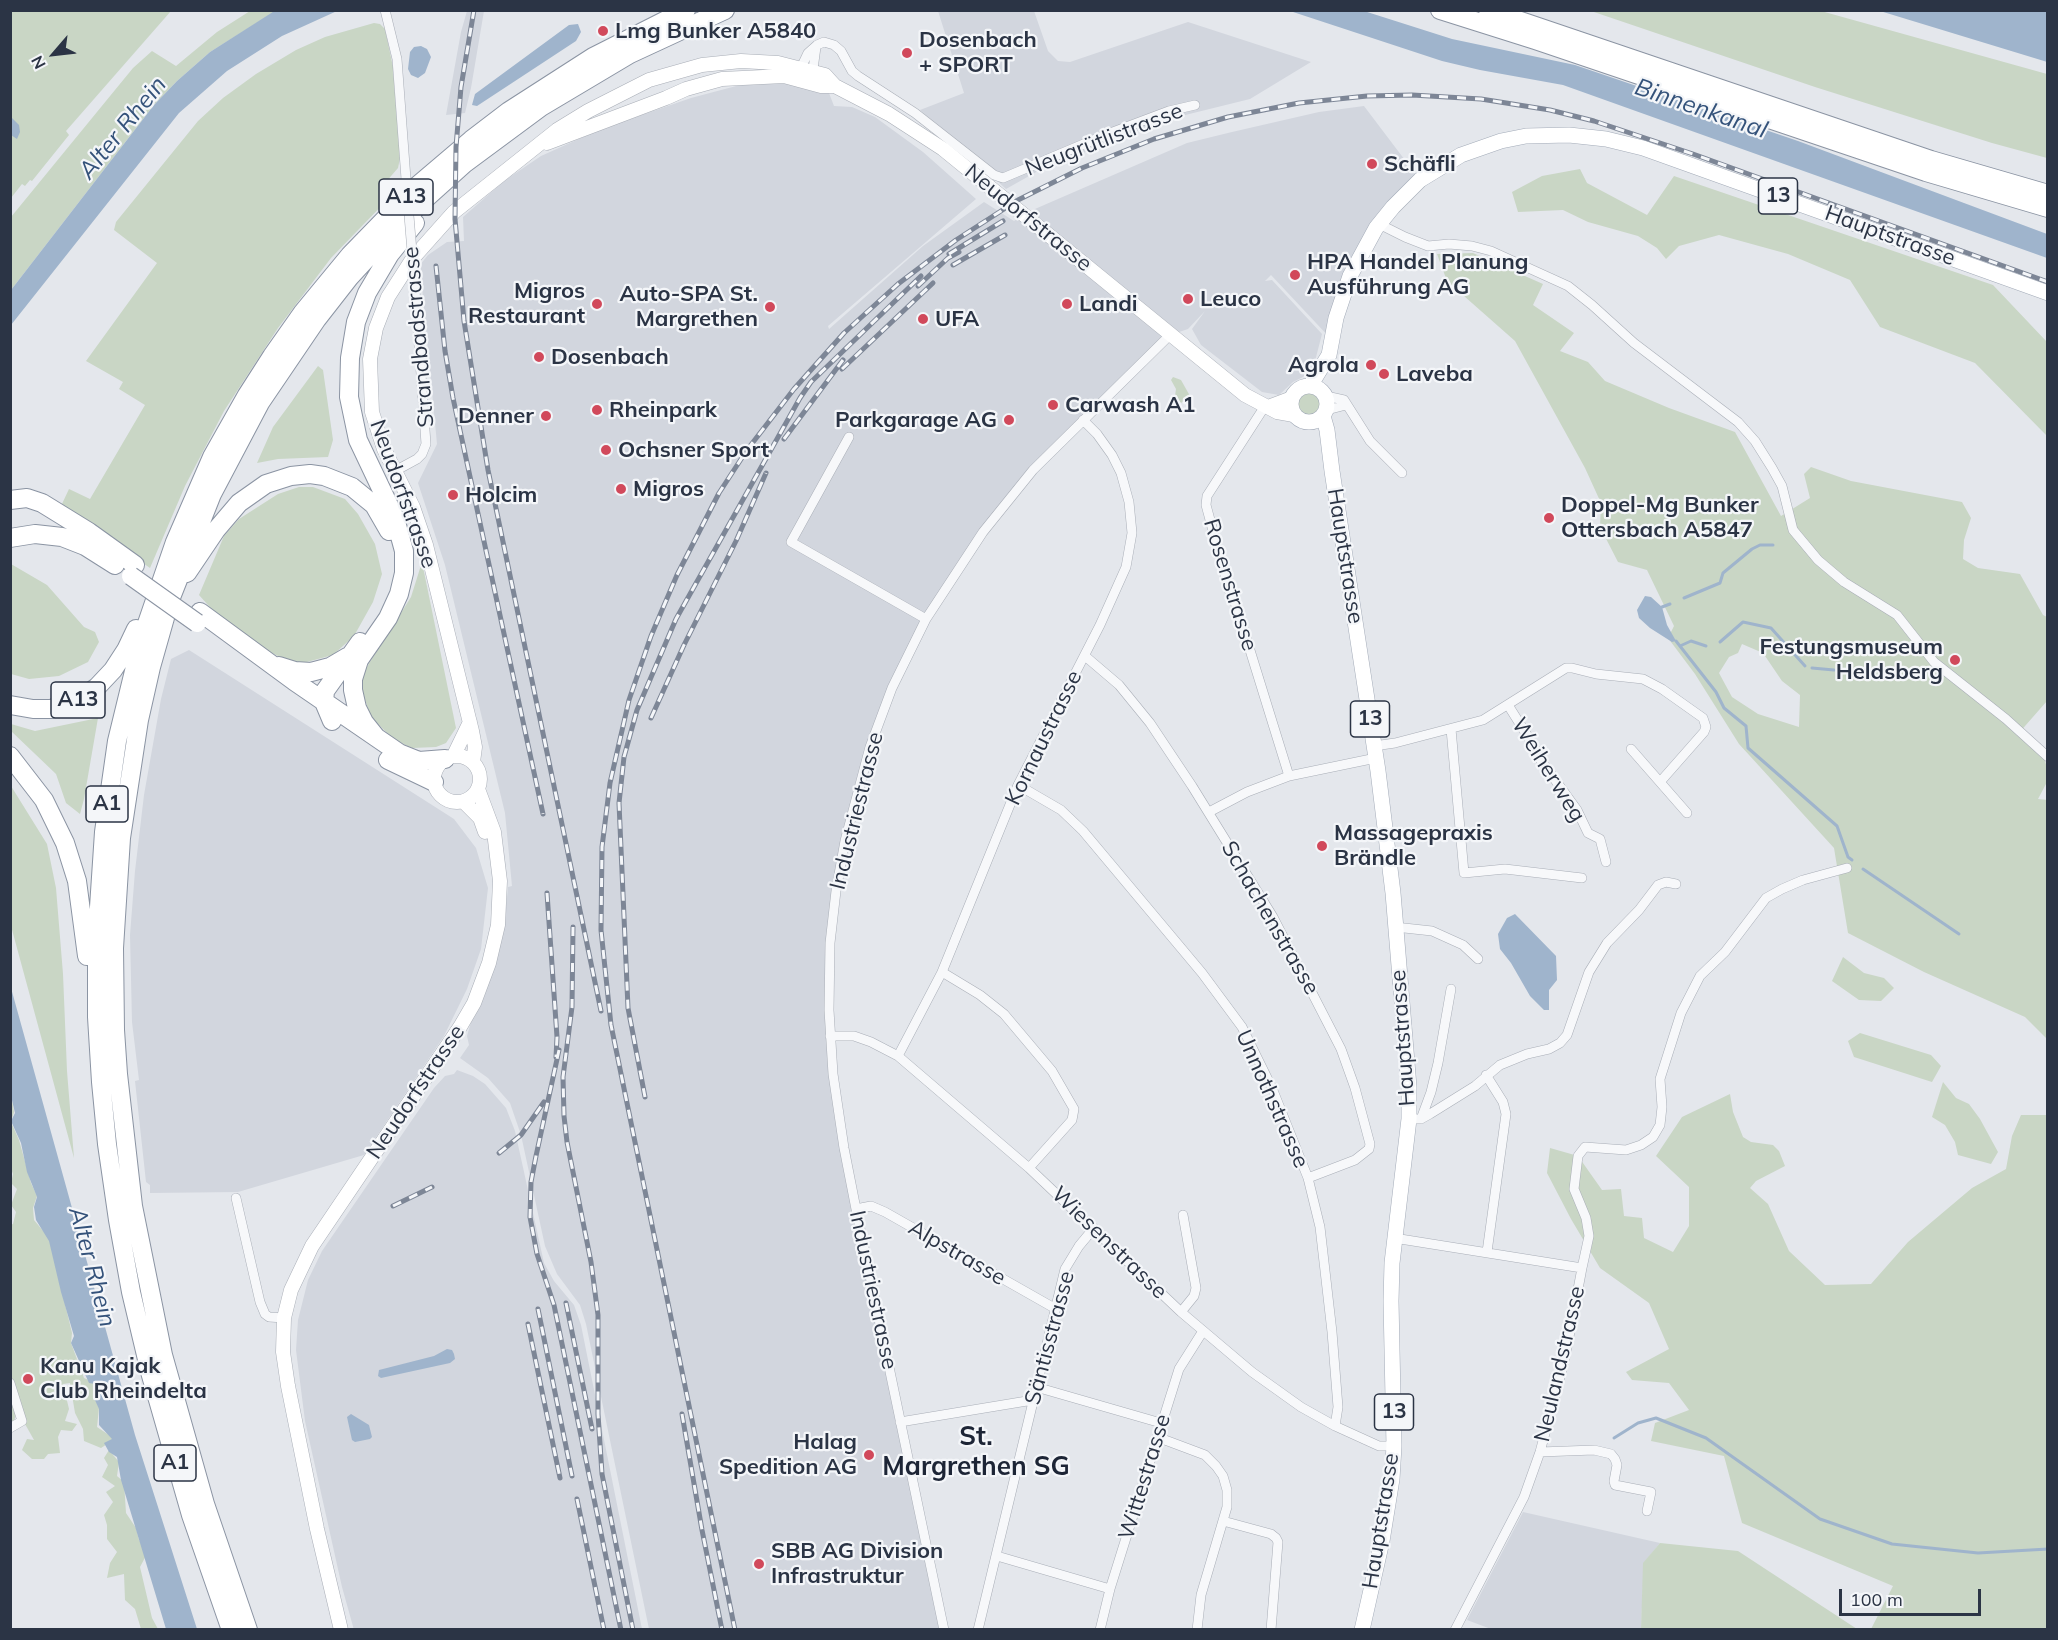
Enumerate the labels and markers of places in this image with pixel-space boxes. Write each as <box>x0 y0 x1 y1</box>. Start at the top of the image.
place label: Lmg Bunker A5840 <box>615 18 816 44</box>
marker: Lmg Bunker A5840 <box>596 24 610 38</box>
place label: Dosenbach + SPORT <box>919 27 1037 78</box>
marker: Dosenbach + SPORT <box>900 46 914 60</box>
place label: Schäfli <box>1384 151 1456 177</box>
marker: Schäfli <box>1365 157 1379 171</box>
place label: HPA Handel Planung Ausführung AG <box>1307 249 1528 300</box>
marker: HPA Handel Planung Ausführung AG <box>1288 268 1302 282</box>
place label: Migros Restaurant <box>468 278 585 330</box>
place label: Auto-SPA St. Margrethen <box>620 281 758 332</box>
place label: Leuco <box>1200 286 1261 312</box>
place label: Landi <box>1079 291 1138 317</box>
marker: Leuco <box>1181 292 1195 306</box>
marker: Migros Restaurant <box>590 297 604 311</box>
marker: Landi <box>1060 297 1074 311</box>
marker: Auto-SPA St. Margrethen <box>763 300 777 314</box>
place label: UFA <box>935 306 979 332</box>
marker: UFA <box>916 312 930 326</box>
place label: Dosenbach <box>551 344 669 370</box>
marker: Dosenbach <box>532 350 546 364</box>
place label: Agrola <box>1288 352 1359 378</box>
marker: Agrola <box>1364 358 1378 372</box>
place label: Laveba <box>1396 361 1473 387</box>
marker: Laveba <box>1377 367 1391 381</box>
place label: Carwash A1 <box>1065 392 1195 418</box>
place label: Rheinpark <box>609 397 717 423</box>
marker: Carwash A1 <box>1046 398 1060 412</box>
place label: Denner <box>458 403 534 429</box>
marker: Rheinpark <box>590 403 604 417</box>
place label: Parkgarage AG <box>835 407 997 433</box>
marker: Denner <box>539 409 553 423</box>
marker: Parkgarage AG <box>1002 413 1016 427</box>
place label: Ochsner Sport <box>618 437 769 463</box>
marker: Ochsner Sport <box>599 443 613 457</box>
place label: Migros <box>633 476 704 502</box>
place label: Holcim <box>465 482 537 508</box>
marker: Migros <box>614 482 628 496</box>
marker: Holcim <box>446 488 460 502</box>
place label: Doppel-Mg Bunker Ottersbach A5847 <box>1561 492 1759 544</box>
marker: Doppel-Mg Bunker Ottersbach A5847 <box>1542 511 1556 525</box>
place label: Festungsmuseum Heldsberg <box>1760 634 1943 686</box>
marker: Festungsmuseum Heldsberg <box>1948 653 1962 667</box>
place label: Massagepraxis Brändle <box>1334 820 1493 872</box>
marker: Massagepraxis Brändle <box>1315 839 1329 853</box>
place label: Kanu Kajak Club Rheindelta <box>40 1353 207 1404</box>
marker: Kanu Kajak Club Rheindelta <box>21 1372 35 1386</box>
place label: Halag Spedition AG <box>719 1429 857 1480</box>
marker: Halag Spedition AG <box>862 1448 876 1462</box>
place label: SBB AG Division Infrastruktur <box>771 1538 943 1590</box>
marker: SBB AG Division Infrastruktur <box>752 1557 766 1571</box>

